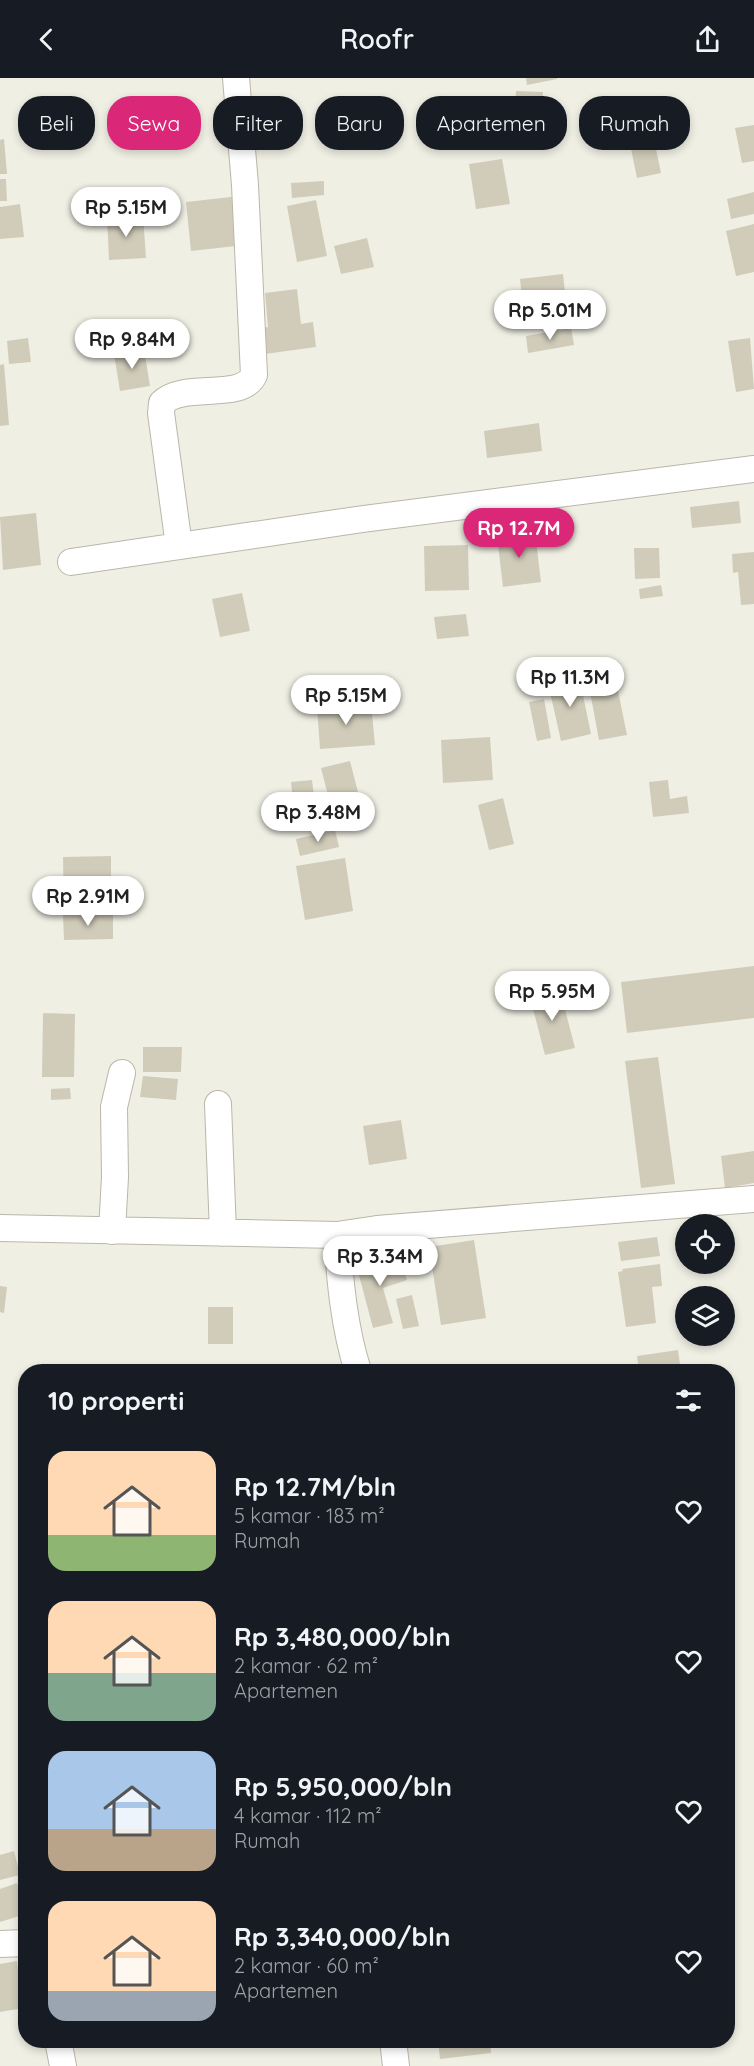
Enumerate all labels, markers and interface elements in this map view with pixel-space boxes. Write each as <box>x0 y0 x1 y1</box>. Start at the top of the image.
text: Roofr <box>340 22 414 56</box>
icon: back <box>30 23 63 56</box>
icon: share <box>691 23 724 56</box>
chip: Beli <box>18 96 95 150</box>
chip: Sewa <box>107 96 201 150</box>
chip: Filter <box>213 96 303 150</box>
chip: Baru <box>315 96 404 150</box>
chip: Apartemen <box>416 96 567 150</box>
chip: Rumah <box>579 96 690 150</box>
pin: Rp 5.15M <box>64 187 188 238</box>
text: Rp 5.15M <box>85 194 167 219</box>
pin: Rp 5.01M <box>488 290 612 341</box>
text: Rp 5.01M <box>508 297 592 322</box>
pin: Rp 9.84M <box>70 319 194 370</box>
text: Rp 9.84M <box>89 326 175 351</box>
pin: Rp 12.7M <box>457 508 581 559</box>
text: Rp 12.7M <box>477 515 561 540</box>
pin: Rp 11.3M <box>508 657 632 708</box>
text: Rp 11.3M <box>530 664 610 689</box>
pin: Rp 5.15M <box>284 675 408 726</box>
text: Rp 5.15M <box>305 682 387 707</box>
pin: Rp 3.48M <box>256 792 380 843</box>
text: Rp 3.48M <box>275 799 361 824</box>
pin: Rp 2.91M <box>26 876 150 927</box>
text: Rp 2.91M <box>46 883 130 908</box>
pin: Rp 5.95M <box>490 971 614 1022</box>
text: Rp 5.95M <box>509 978 595 1003</box>
map controls <box>675 1214 735 1346</box>
button: locate <box>675 1214 735 1274</box>
pin: Rp 3.34M <box>318 1236 442 1287</box>
text: Rp 3.34M <box>337 1243 423 1268</box>
button: layers <box>675 1286 735 1346</box>
text: 10 properti <box>48 1384 184 1417</box>
icon: filters <box>672 1384 705 1417</box>
text: Rp 12.7M/bln <box>234 1470 396 1503</box>
icon: home <box>96 1475 168 1547</box>
icon: heart <box>672 1495 705 1528</box>
text: 5 kamar · 183 m² <box>234 1503 385 1528</box>
text: Rumah <box>234 1528 300 1553</box>
text: Rp 3,480,000/bln <box>234 1620 451 1653</box>
icon: home <box>96 1625 168 1697</box>
icon: heart <box>672 1645 705 1678</box>
text: 2 kamar · 62 m² <box>234 1653 378 1678</box>
text: Apartemen <box>234 1678 338 1703</box>
text: Rp 5,950,000/bln <box>234 1770 452 1803</box>
icon: home <box>96 1775 168 1847</box>
icon: heart <box>672 1795 705 1828</box>
text: 4 kamar · 112 m² <box>234 1803 382 1828</box>
text: Rumah <box>234 1828 300 1853</box>
text: Rp 3,340,000/bln <box>234 1920 450 1953</box>
icon: home <box>96 1925 168 1997</box>
icon: heart <box>672 1945 705 1978</box>
text: 2 kamar · 60 m² <box>234 1953 379 1978</box>
text: Apartemen <box>234 1978 338 2003</box>

